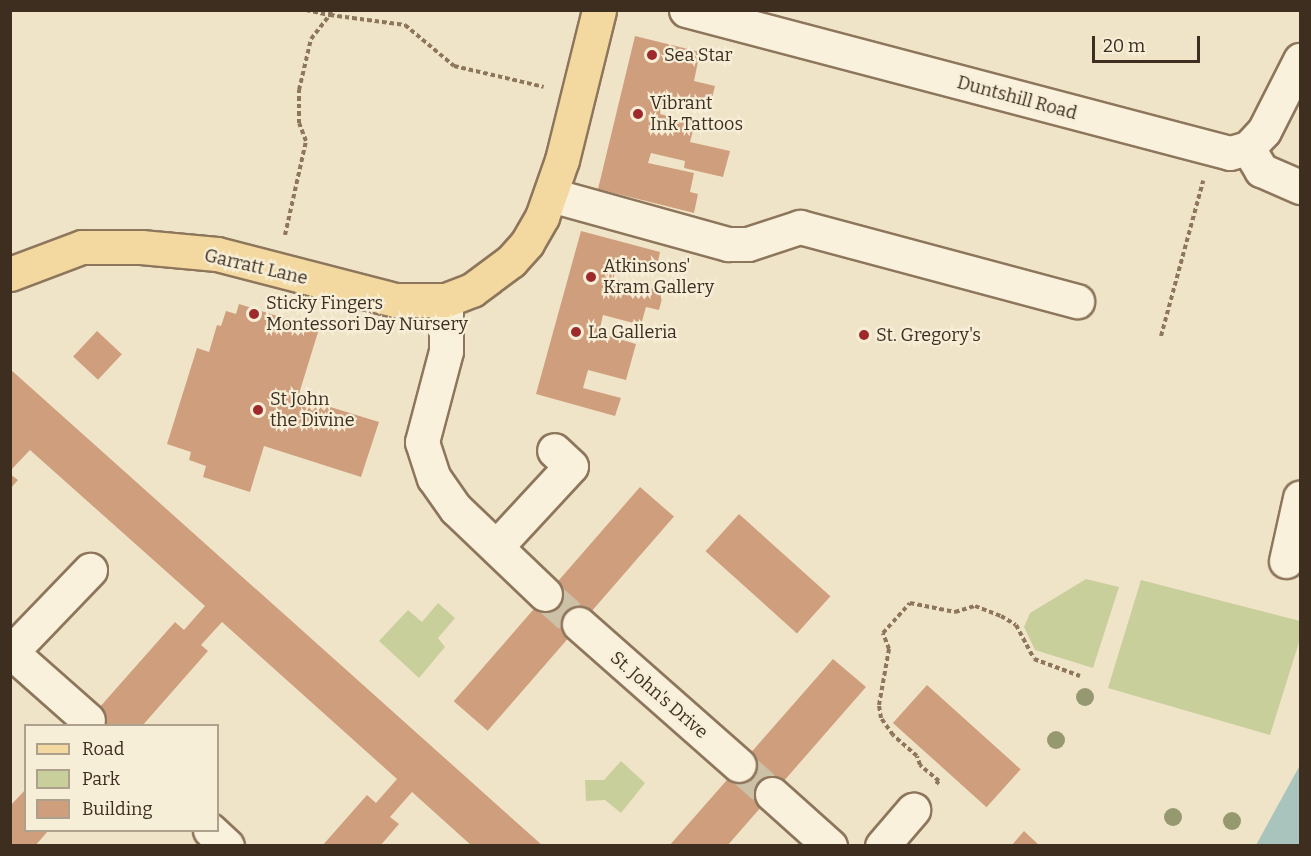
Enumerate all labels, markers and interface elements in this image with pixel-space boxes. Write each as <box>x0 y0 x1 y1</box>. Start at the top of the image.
scale bar <box>1095 24 1203 62</box>
text: 20 m <box>1103 35 1145 57</box>
place label: Sea Star <box>664 44 733 66</box>
marker: Sea Star <box>645 48 659 62</box>
street label: Duntshill Road <box>955 72 1079 124</box>
place label: Vibrant Ink Tattoos <box>650 93 743 136</box>
marker: Vibrant Ink Tattoos <box>631 107 645 121</box>
street label: Garratt Lane <box>202 245 310 289</box>
place label: Atkinsons' Kram Gallery <box>603 256 714 298</box>
marker: Atkinsons' Kram Gallery <box>584 270 598 284</box>
place label: Sticky Fingers Montessori Day Nursery <box>266 293 468 336</box>
marker: Sticky Fingers Montessori Day Nursery <box>247 307 261 321</box>
place label: La Galleria <box>588 321 677 343</box>
place label: St. Gregory's <box>876 324 981 346</box>
marker: La Galleria <box>569 325 583 339</box>
marker: St. Gregory's <box>857 328 871 342</box>
place label: St John the Divine <box>270 389 355 432</box>
marker: St John the Divine <box>251 403 265 417</box>
street label: St. John's Drive <box>606 647 712 743</box>
legend <box>24 724 219 832</box>
text: Road <box>82 738 124 760</box>
text: Park <box>82 768 120 790</box>
text: Building <box>82 798 153 820</box>

